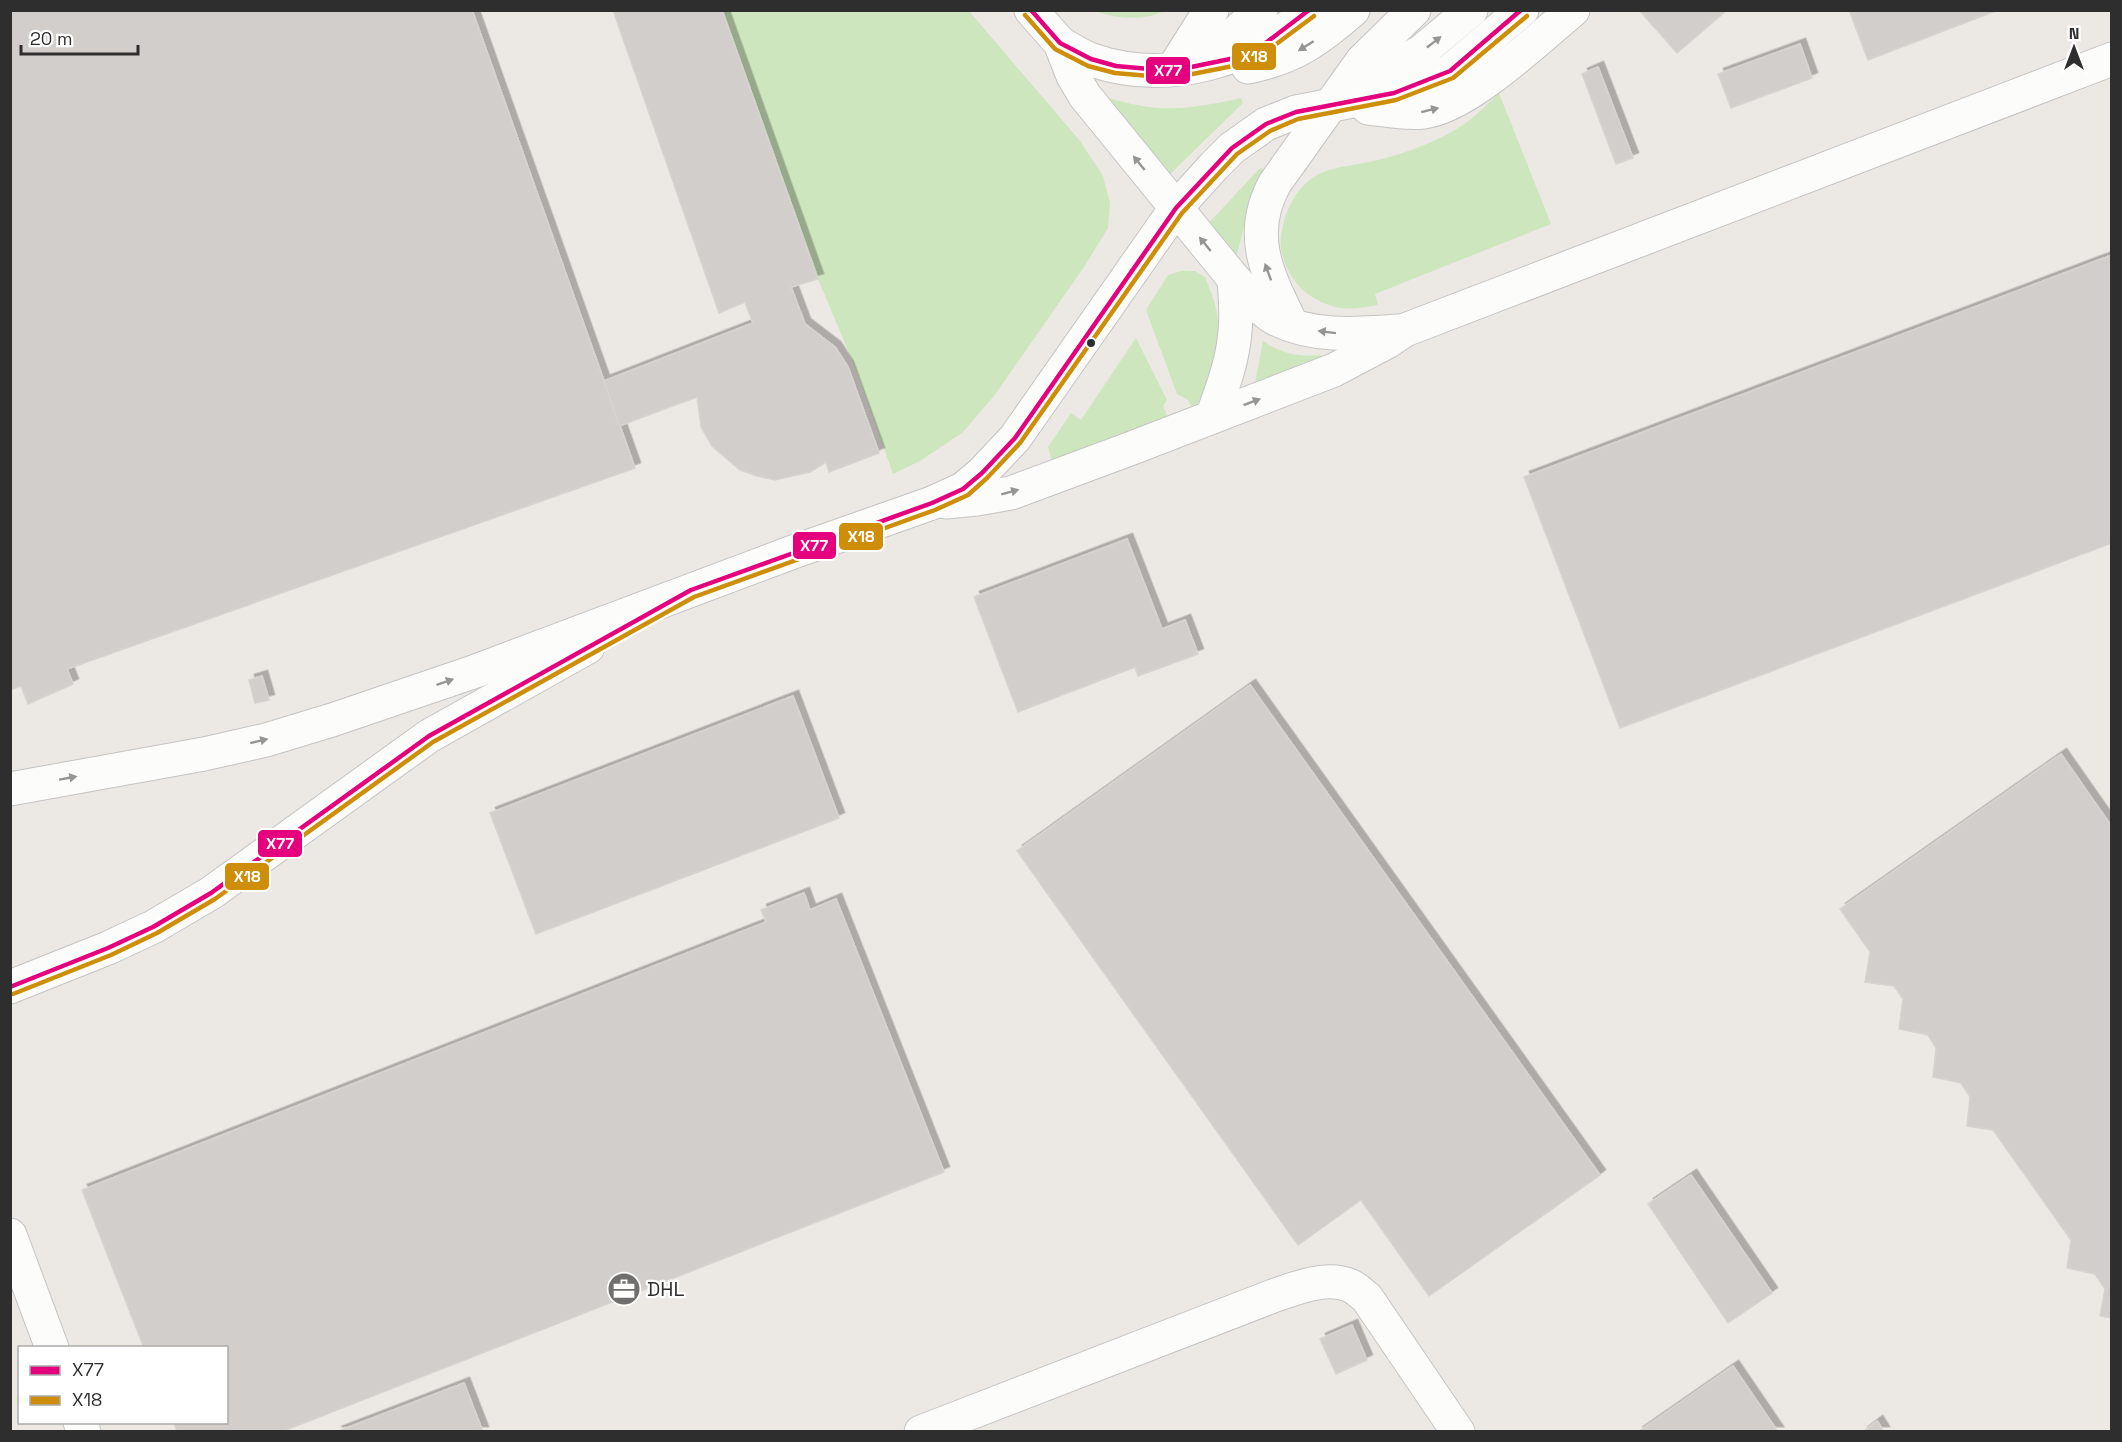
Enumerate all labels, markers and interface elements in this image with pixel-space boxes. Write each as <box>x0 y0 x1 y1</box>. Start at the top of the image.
scale bar <box>21 18 138 56</box>
north arrow <box>2044 18 2104 78</box>
text: N <box>2069 23 2079 44</box>
text: 20 m <box>30 27 73 50</box>
one-way arrow <box>1426 35 1442 48</box>
one-way arrow <box>1298 40 1315 51</box>
line badge: X18 <box>1231 42 1277 71</box>
text: X18 <box>1240 46 1268 67</box>
line badge: X77 <box>1145 56 1191 85</box>
text: X77 <box>1154 60 1182 81</box>
one-way arrow <box>1421 104 1439 114</box>
one-way arrow <box>1133 155 1146 171</box>
one-way arrow <box>1200 236 1212 251</box>
one-way arrow <box>1263 263 1272 281</box>
one-way arrow <box>1317 327 1336 336</box>
unlabelled marker <box>1085 337 1097 349</box>
one-way arrow <box>1243 397 1261 406</box>
one-way arrow <box>1001 487 1019 496</box>
line badge: X18 <box>838 522 884 551</box>
text: X18 <box>847 526 875 547</box>
line badge: X77 <box>792 531 837 560</box>
text: X77 <box>800 535 828 556</box>
one-way arrow <box>436 677 454 686</box>
one-way arrow <box>250 736 269 746</box>
one-way arrow <box>59 774 78 783</box>
line badge: X77 <box>257 829 303 858</box>
text: X77 <box>266 833 294 854</box>
line badge: X18 <box>224 862 270 891</box>
text: X18 <box>233 866 261 887</box>
office icon: DHL <box>606 1271 642 1307</box>
place label: DHL <box>647 1276 684 1302</box>
legend <box>18 1346 228 1424</box>
text: X77 <box>72 1358 104 1381</box>
text: X18 <box>72 1388 102 1411</box>

